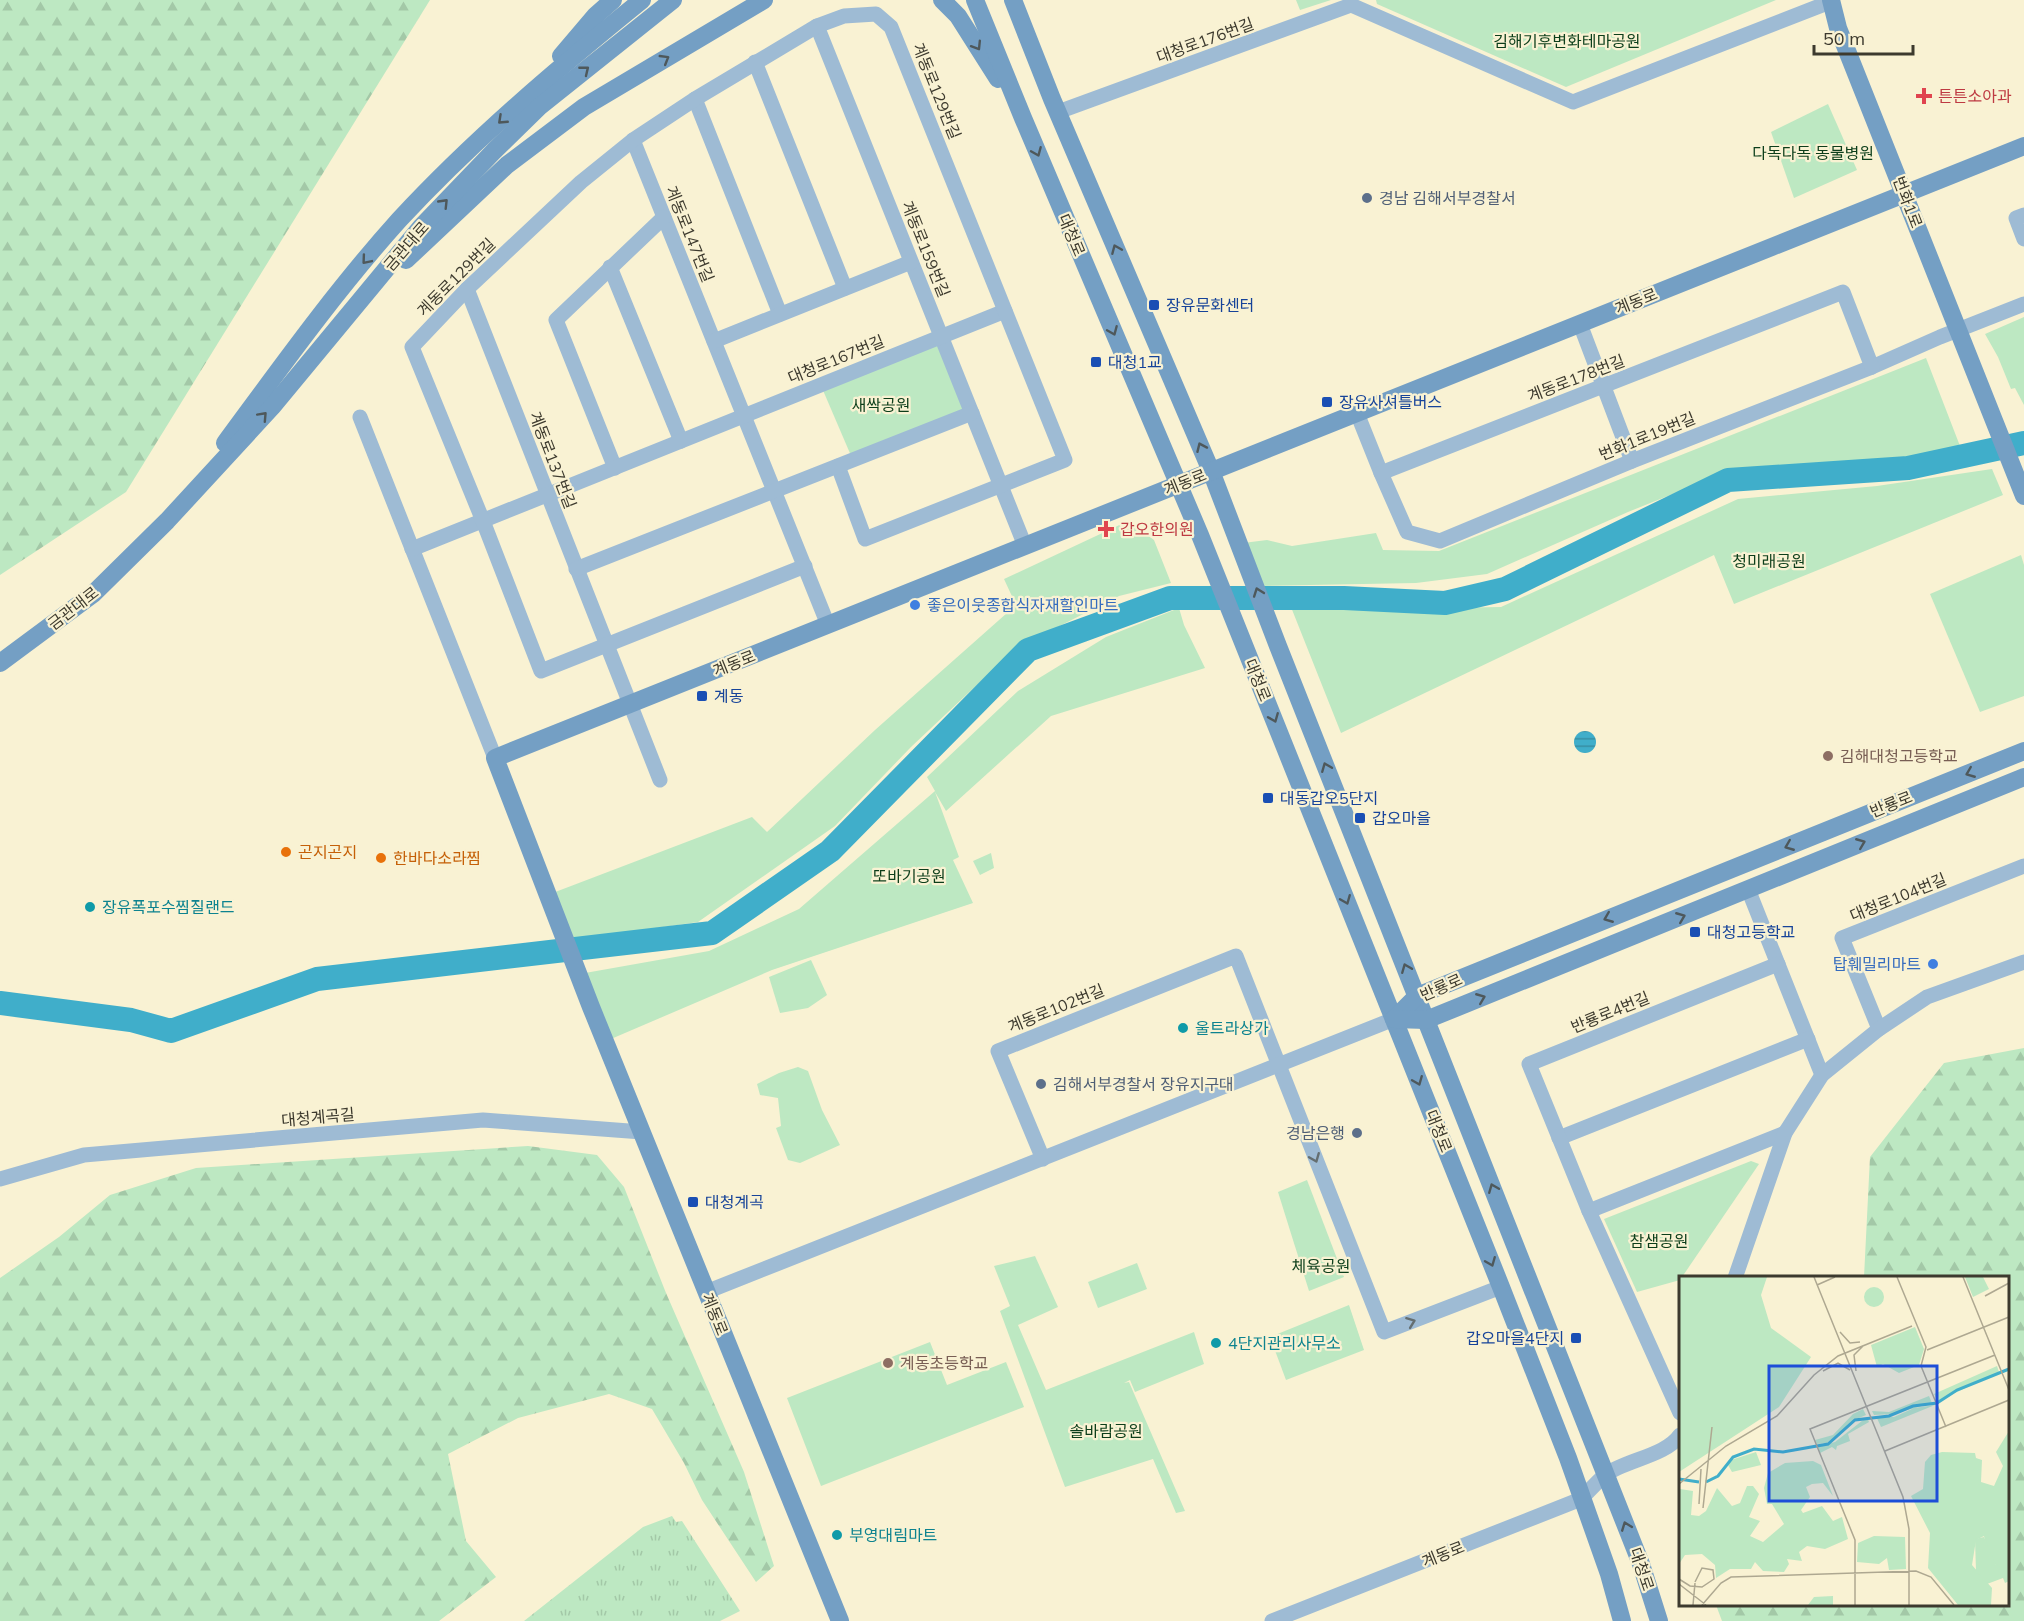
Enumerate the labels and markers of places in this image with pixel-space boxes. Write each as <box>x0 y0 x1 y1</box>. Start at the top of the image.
place label: 튼튼소아과 <box>1938 86 2012 106</box>
marker: 튼튼소아과 <box>1915 87 1933 105</box>
place label: 경남 김해서부경찰서 <box>1379 188 1516 208</box>
marker: 경남 김해서부경찰서 <box>1360 191 1374 205</box>
place label: 장유문화센터 <box>1166 295 1254 315</box>
marker: 장유문화센터 <box>1147 298 1161 312</box>
place label: 대청1교 <box>1108 352 1162 372</box>
marker: 대청1교 <box>1089 355 1103 369</box>
place label: 장유사셔틀버스 <box>1339 392 1442 412</box>
marker: 장유사셔틀버스 <box>1320 395 1334 409</box>
place label: 갑오한의원 <box>1120 519 1194 539</box>
marker: 갑오한의원 <box>1097 520 1115 538</box>
place label: 좋은이웃종합식자재할인마트 <box>927 595 1118 615</box>
marker: 좋은이웃종합식자재할인마트 <box>908 598 922 612</box>
place label: 계동 <box>714 686 744 706</box>
marker: 계동 <box>695 689 709 703</box>
place label: 김해대청고등학교 <box>1840 746 1958 766</box>
marker: 김해대청고등학교 <box>1821 749 1835 763</box>
place label: 대동갑오5단지 <box>1280 788 1378 808</box>
marker: 대동갑오5단지 <box>1261 791 1275 805</box>
place label: 갑오마을 <box>1372 808 1431 828</box>
marker: 갑오마을 <box>1353 811 1367 825</box>
place label: 곤지곤지 <box>298 842 357 862</box>
marker: 곤지곤지 <box>279 845 293 859</box>
place label: 한바다소라찜 <box>393 848 481 868</box>
marker: 한바다소라찜 <box>374 851 388 865</box>
place label: 장유폭포수찜질랜드 <box>102 897 234 917</box>
marker: 장유폭포수찜질랜드 <box>83 900 97 914</box>
place label: 대청고등학교 <box>1707 922 1795 942</box>
marker: 대청고등학교 <box>1688 925 1702 939</box>
place label: 탑훼밀리마트 <box>1833 954 1921 974</box>
marker: 탑훼밀리마트 <box>1926 957 1940 971</box>
place label: 울트라상가 <box>1195 1018 1269 1038</box>
marker: 울트라상가 <box>1176 1021 1190 1035</box>
place label: 김해서부경찰서 장유지구대 <box>1053 1074 1234 1094</box>
marker: 김해서부경찰서 장유지구대 <box>1034 1077 1048 1091</box>
place label: 경남은행 <box>1286 1123 1345 1143</box>
marker: 경남은행 <box>1350 1126 1364 1140</box>
place label: 대청계곡 <box>705 1192 764 1212</box>
marker: 대청계곡 <box>686 1195 700 1209</box>
place label: 갑오마을4단지 <box>1466 1328 1564 1348</box>
marker: 갑오마을4단지 <box>1569 1331 1583 1345</box>
place label: 4단지관리사무소 <box>1228 1333 1341 1353</box>
marker: 4단지관리사무소 <box>1209 1336 1223 1350</box>
place label: 계동초등학교 <box>900 1353 988 1373</box>
marker: 계동초등학교 <box>881 1356 895 1370</box>
place label: 부영대림마트 <box>849 1525 937 1545</box>
marker: 부영대림마트 <box>830 1528 844 1542</box>

